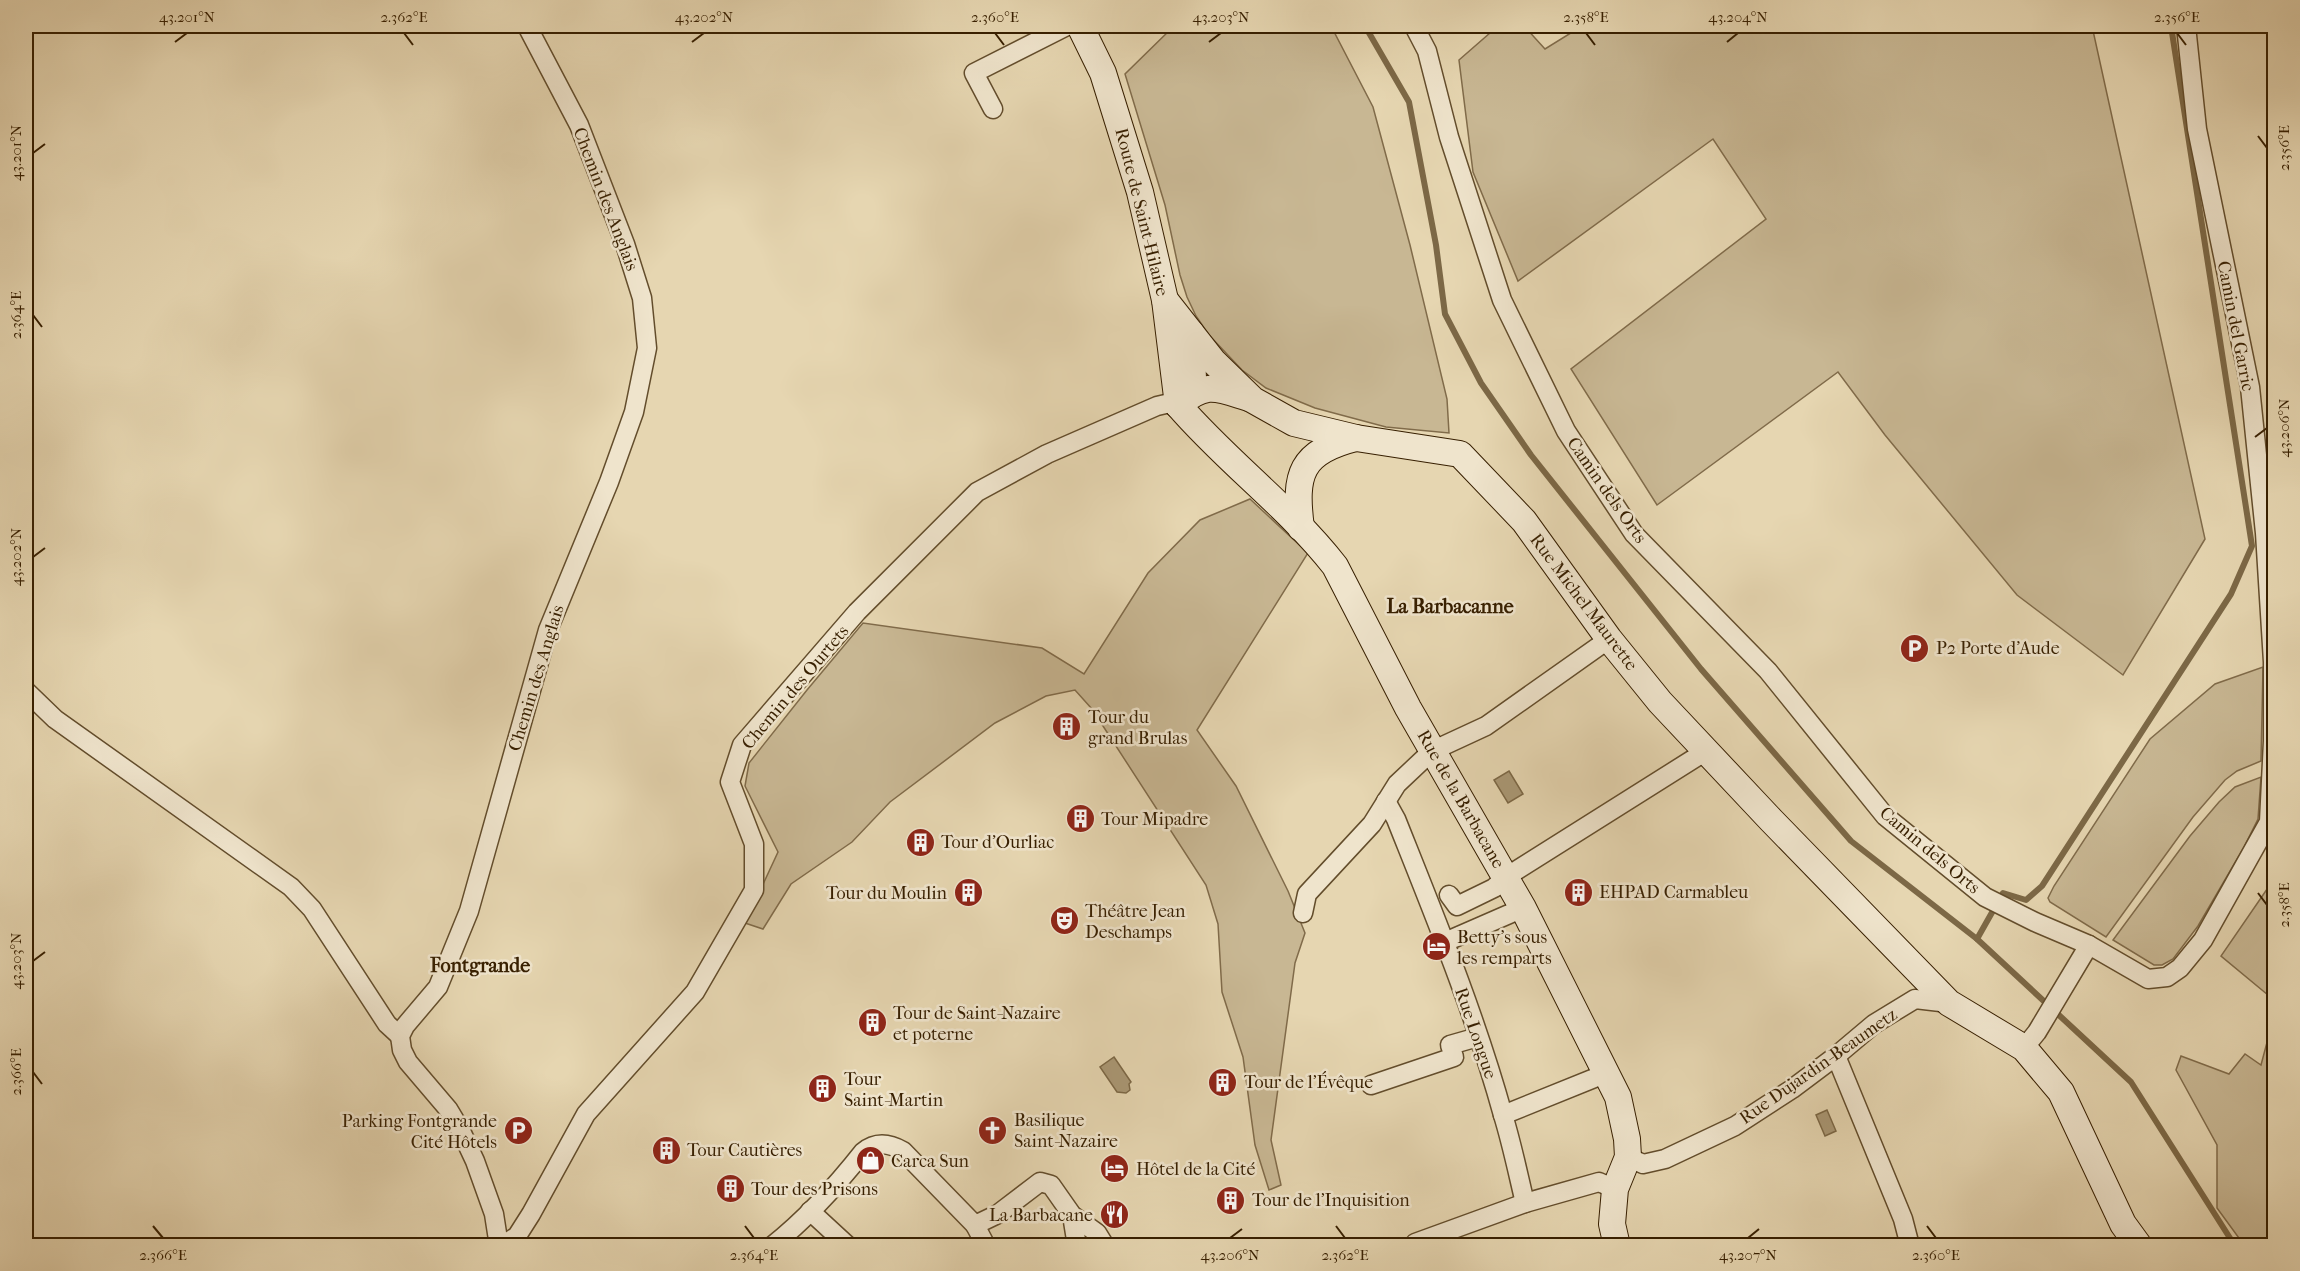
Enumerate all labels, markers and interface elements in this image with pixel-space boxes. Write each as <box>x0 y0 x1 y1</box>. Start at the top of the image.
text: 43.201°N <box>159 8 216 26</box>
text: 2.362°E <box>380 8 428 26</box>
text: 43.202°N <box>675 8 734 26</box>
text: 2.360°E <box>971 8 1019 26</box>
text: 43.203°N <box>1193 8 1250 26</box>
text: 2.358°E <box>1563 8 1609 26</box>
text: 43.204°N <box>1708 8 1768 26</box>
text: 2.356°E <box>2154 8 2200 26</box>
text: 43.201°N <box>7 124 25 181</box>
street label: Chemin des Anglais <box>569 125 643 274</box>
text: 2.356°E <box>2275 125 2293 171</box>
street label: Route de Saint-Hilaire <box>1110 126 1173 299</box>
street label: Camin del Garric <box>2213 259 2258 393</box>
text: 2.364°E <box>7 291 25 339</box>
text: 43.206°N <box>2275 398 2293 457</box>
street label: Camin dels Orts <box>1562 433 1651 547</box>
text: 43.202°N <box>7 527 25 586</box>
street label: Rue Michel Maurette <box>1525 530 1642 675</box>
district label: La Barbacanne <box>1386 595 1514 618</box>
street label: Chemin des Anglais <box>504 602 569 754</box>
street label: Chemin des Ourtets <box>737 621 854 754</box>
parking icon: P2 Porte d'Aude <box>1899 632 1931 664</box>
place label: P2 Porte d'Aude <box>1936 638 2060 659</box>
place label: Tour du grand Brulas <box>1088 707 1188 749</box>
building icon: Tour du grand Brulas <box>1051 711 1083 743</box>
street label: Rue de la Barbacane <box>1412 726 1509 872</box>
street label: Camin dels Orts <box>1875 802 1984 899</box>
building icon: Tour Mipadre <box>1064 803 1096 835</box>
place label: Tour Mipadre <box>1101 809 1208 830</box>
building icon: Tour d'Ourliac <box>904 826 936 858</box>
place label: Tour d'Ourliac <box>941 832 1054 853</box>
building icon: EHPAD Carmableu <box>1562 876 1594 908</box>
building icon: Tour du Moulin <box>952 877 984 909</box>
place label: EHPAD Carmableu <box>1599 882 1748 903</box>
text: 2.358°E <box>2275 882 2293 928</box>
place label: Tour du Moulin <box>826 883 948 904</box>
place label: Théâtre Jean Deschamps <box>1085 901 1186 943</box>
theatre icon: Théâtre Jean Deschamps <box>1048 905 1080 937</box>
place label: Betty's sous les remparts <box>1456 927 1552 969</box>
hotel icon: Betty's sous les remparts <box>1420 931 1452 963</box>
text: 43.203°N <box>7 932 25 989</box>
district label: Fontgrande <box>429 954 530 977</box>
street label: Rue Longue <box>1450 985 1501 1082</box>
place label: Tour de Saint-Nazaire et poterne <box>893 1003 1061 1045</box>
street label: Rue Dujardin-Beaumetz <box>1736 1004 1901 1129</box>
building icon: Tour de Saint-Nazaire et poterne <box>856 1007 888 1039</box>
text: 2.366°E <box>7 1048 25 1096</box>
building icon: Tour de l'Évêque <box>1207 1066 1239 1098</box>
place label: Tour Saint-Martin <box>844 1069 944 1111</box>
place label: Tour de l'Évêque <box>1244 1071 1373 1093</box>
building icon: Tour Saint-Martin <box>807 1073 839 1105</box>
place label: Basilique Saint-Nazaire <box>1014 1110 1118 1152</box>
place label: Parking Fontgrande Cité Hôtels <box>342 1111 497 1153</box>
church icon: Basilique Saint-Nazaire <box>977 1114 1009 1146</box>
parking icon: Parking Fontgrande Cité Hôtels <box>502 1115 534 1147</box>
building icon: Tour Cautières <box>650 1134 682 1166</box>
place label: Tour Cautières <box>687 1140 803 1161</box>
shop icon: Carca Sun <box>854 1145 886 1177</box>
place label: Carca Sun <box>891 1151 970 1172</box>
hotel icon: Hôtel de la Cité <box>1099 1153 1131 1185</box>
place label: Hôtel de la Cité <box>1136 1159 1255 1180</box>
building icon: Tour des Prisons <box>714 1173 746 1205</box>
place label: Tour des Prisons <box>751 1179 878 1200</box>
building icon: Tour de l'Inquisition <box>1215 1184 1247 1216</box>
place label: Tour de l'Inquisition <box>1252 1190 1410 1211</box>
restaurant icon: La Barbacane <box>1098 1199 1130 1231</box>
place label: La Barbacane <box>989 1205 1093 1226</box>
text: 2.366°E <box>139 1246 187 1264</box>
text: 2.364°E <box>730 1246 778 1264</box>
text: 43.206°N <box>1201 1246 1260 1264</box>
text: 2.362°E <box>1321 1246 1369 1264</box>
text: 43.207°N <box>1719 1246 1778 1264</box>
text: 2.360°E <box>1912 1246 1960 1264</box>

